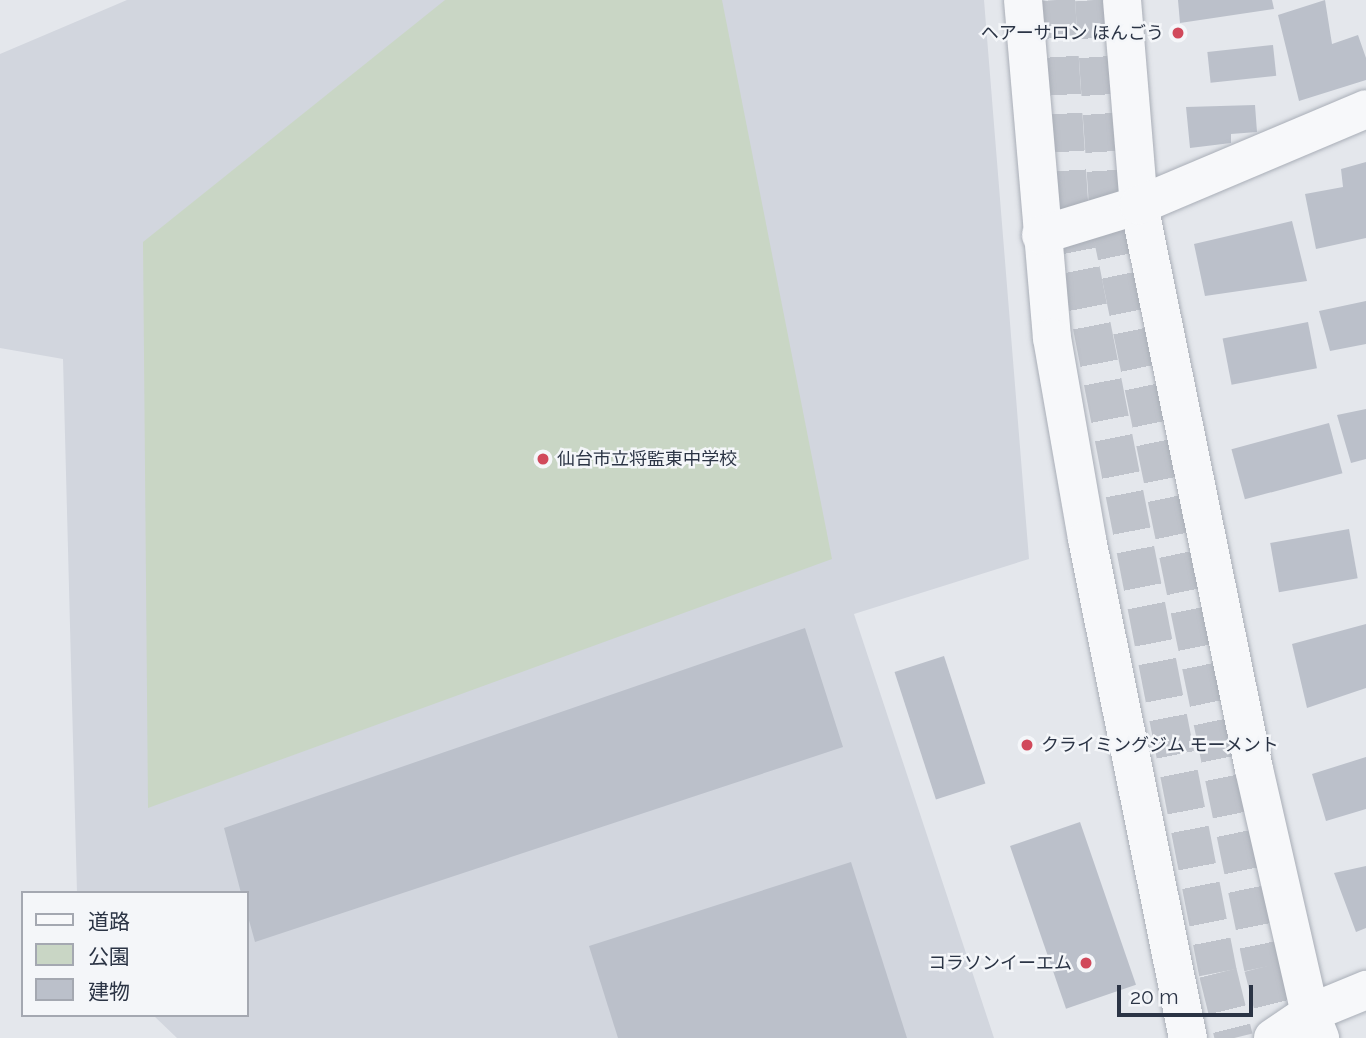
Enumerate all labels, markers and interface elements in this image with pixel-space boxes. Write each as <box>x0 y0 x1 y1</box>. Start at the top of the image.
place label: ヘアーサロン ほんごう <box>980 22 1164 44</box>
marker: ヘアーサロン ほんごう <box>1170 25 1186 41</box>
place label: 仙台市立将監東中学校 <box>557 448 737 470</box>
marker: 仙台市立将監東中学校 <box>535 451 551 467</box>
place label: クライミングジム モーメント <box>1041 734 1280 756</box>
marker: クライミングジム モーメント <box>1019 737 1035 753</box>
legend <box>21 891 248 1017</box>
text: 道路 <box>88 909 130 934</box>
text: 公園 <box>88 944 130 969</box>
place label: コラソンイーエム <box>928 952 1072 974</box>
marker: コラソンイーエム <box>1078 955 1094 971</box>
scale bar <box>1121 972 1258 1016</box>
text: 建物 <box>88 979 130 1004</box>
text: 20 m <box>1130 984 1178 1009</box>

